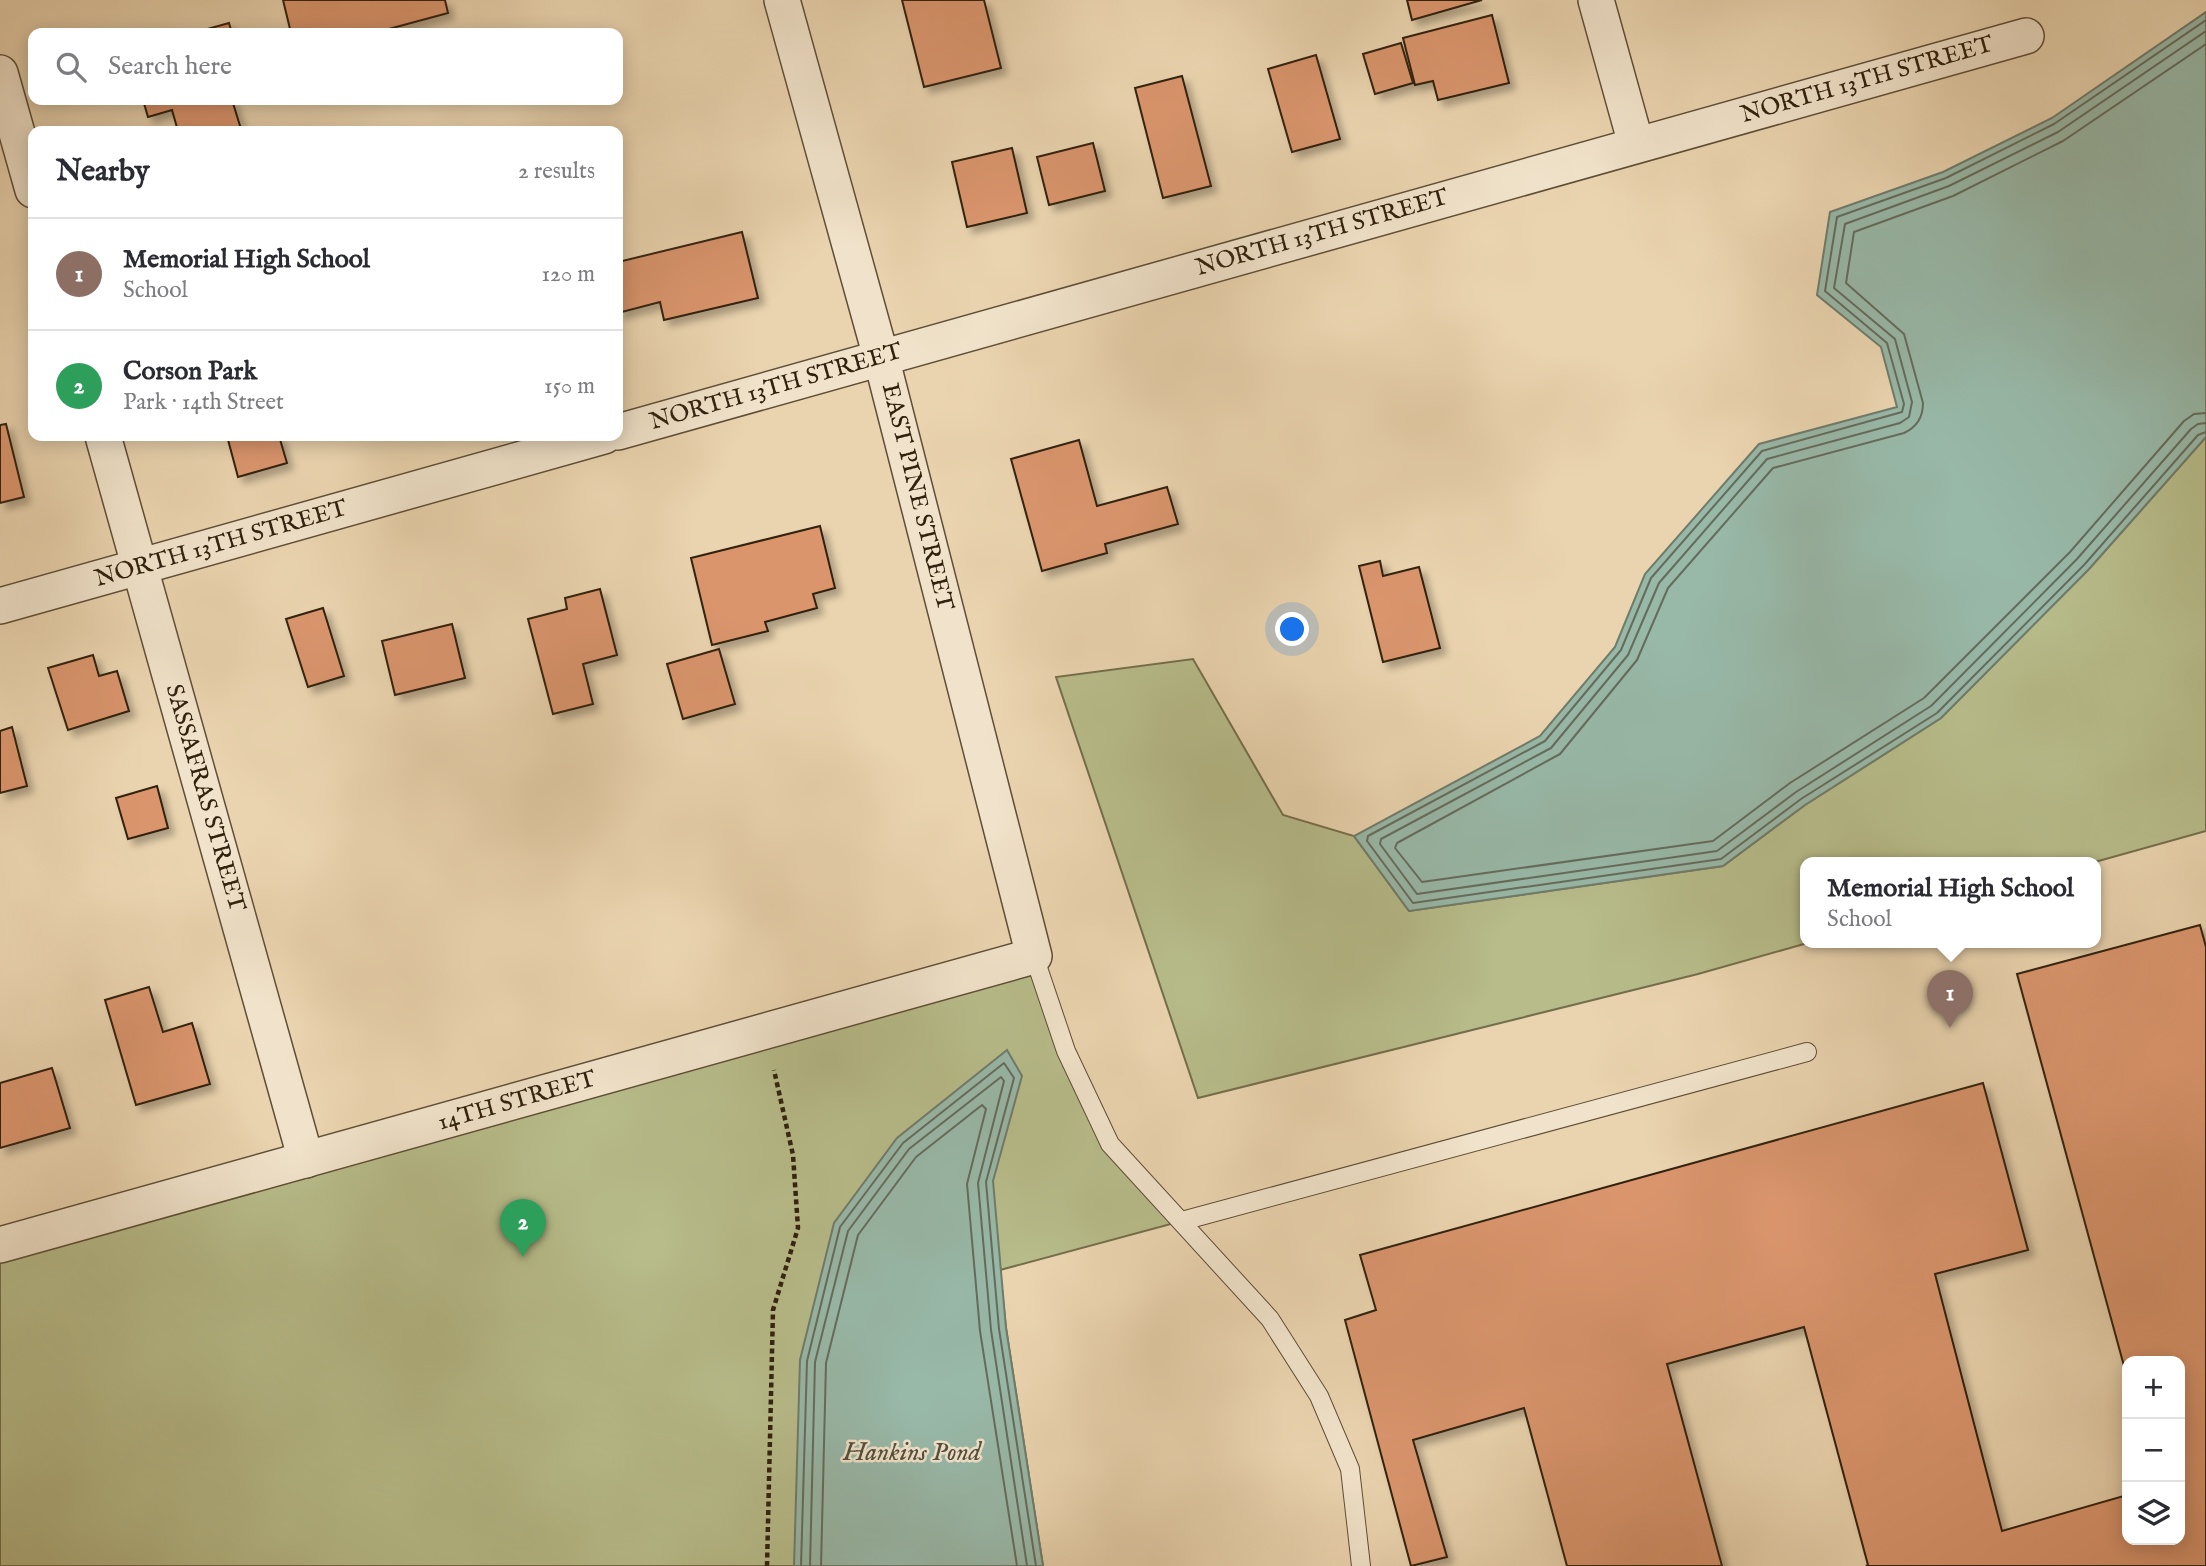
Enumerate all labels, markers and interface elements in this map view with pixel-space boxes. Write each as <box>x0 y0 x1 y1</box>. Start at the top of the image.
search box <box>28 28 623 105</box>
street label: NORTH 13TH STREET <box>1737 29 1997 131</box>
icon: search <box>52 48 90 86</box>
text: Search here <box>108 50 232 83</box>
text: Nearby <box>56 153 149 191</box>
text: 2 results <box>518 157 595 186</box>
street label: NORTH 13TH STREET <box>1192 182 1452 284</box>
text: Memorial High School <box>123 243 370 276</box>
text: 1 <box>75 260 83 289</box>
text: 120 m <box>542 260 595 289</box>
text: School <box>123 276 188 305</box>
street label: NORTH 13TH STREET <box>646 336 906 438</box>
text: Corson Park <box>123 355 257 388</box>
text: 2 <box>74 372 84 401</box>
text: 150 m <box>544 372 595 401</box>
street label: EAST PINE STREET <box>874 380 960 614</box>
text: Park · 14th Street <box>123 388 284 417</box>
street label: NORTH 13TH STREET <box>91 493 351 595</box>
your location <box>1275 612 1309 646</box>
street label: SASSAFRAS STREET <box>158 681 252 916</box>
popup <box>1800 857 2101 948</box>
text: Memorial High School <box>1827 872 2074 905</box>
text: School <box>1827 905 1892 934</box>
pin: 1 <box>1927 970 1973 1028</box>
street label: 14TH STREET <box>435 1064 600 1138</box>
pin: 2 <box>500 1199 546 1257</box>
map controls <box>2122 1356 2185 1545</box>
button: + <box>2122 1356 2185 1419</box>
button: − <box>2122 1419 2185 1482</box>
water label: Hankins Pond <box>842 1436 983 1469</box>
button: layers <box>2122 1482 2185 1545</box>

